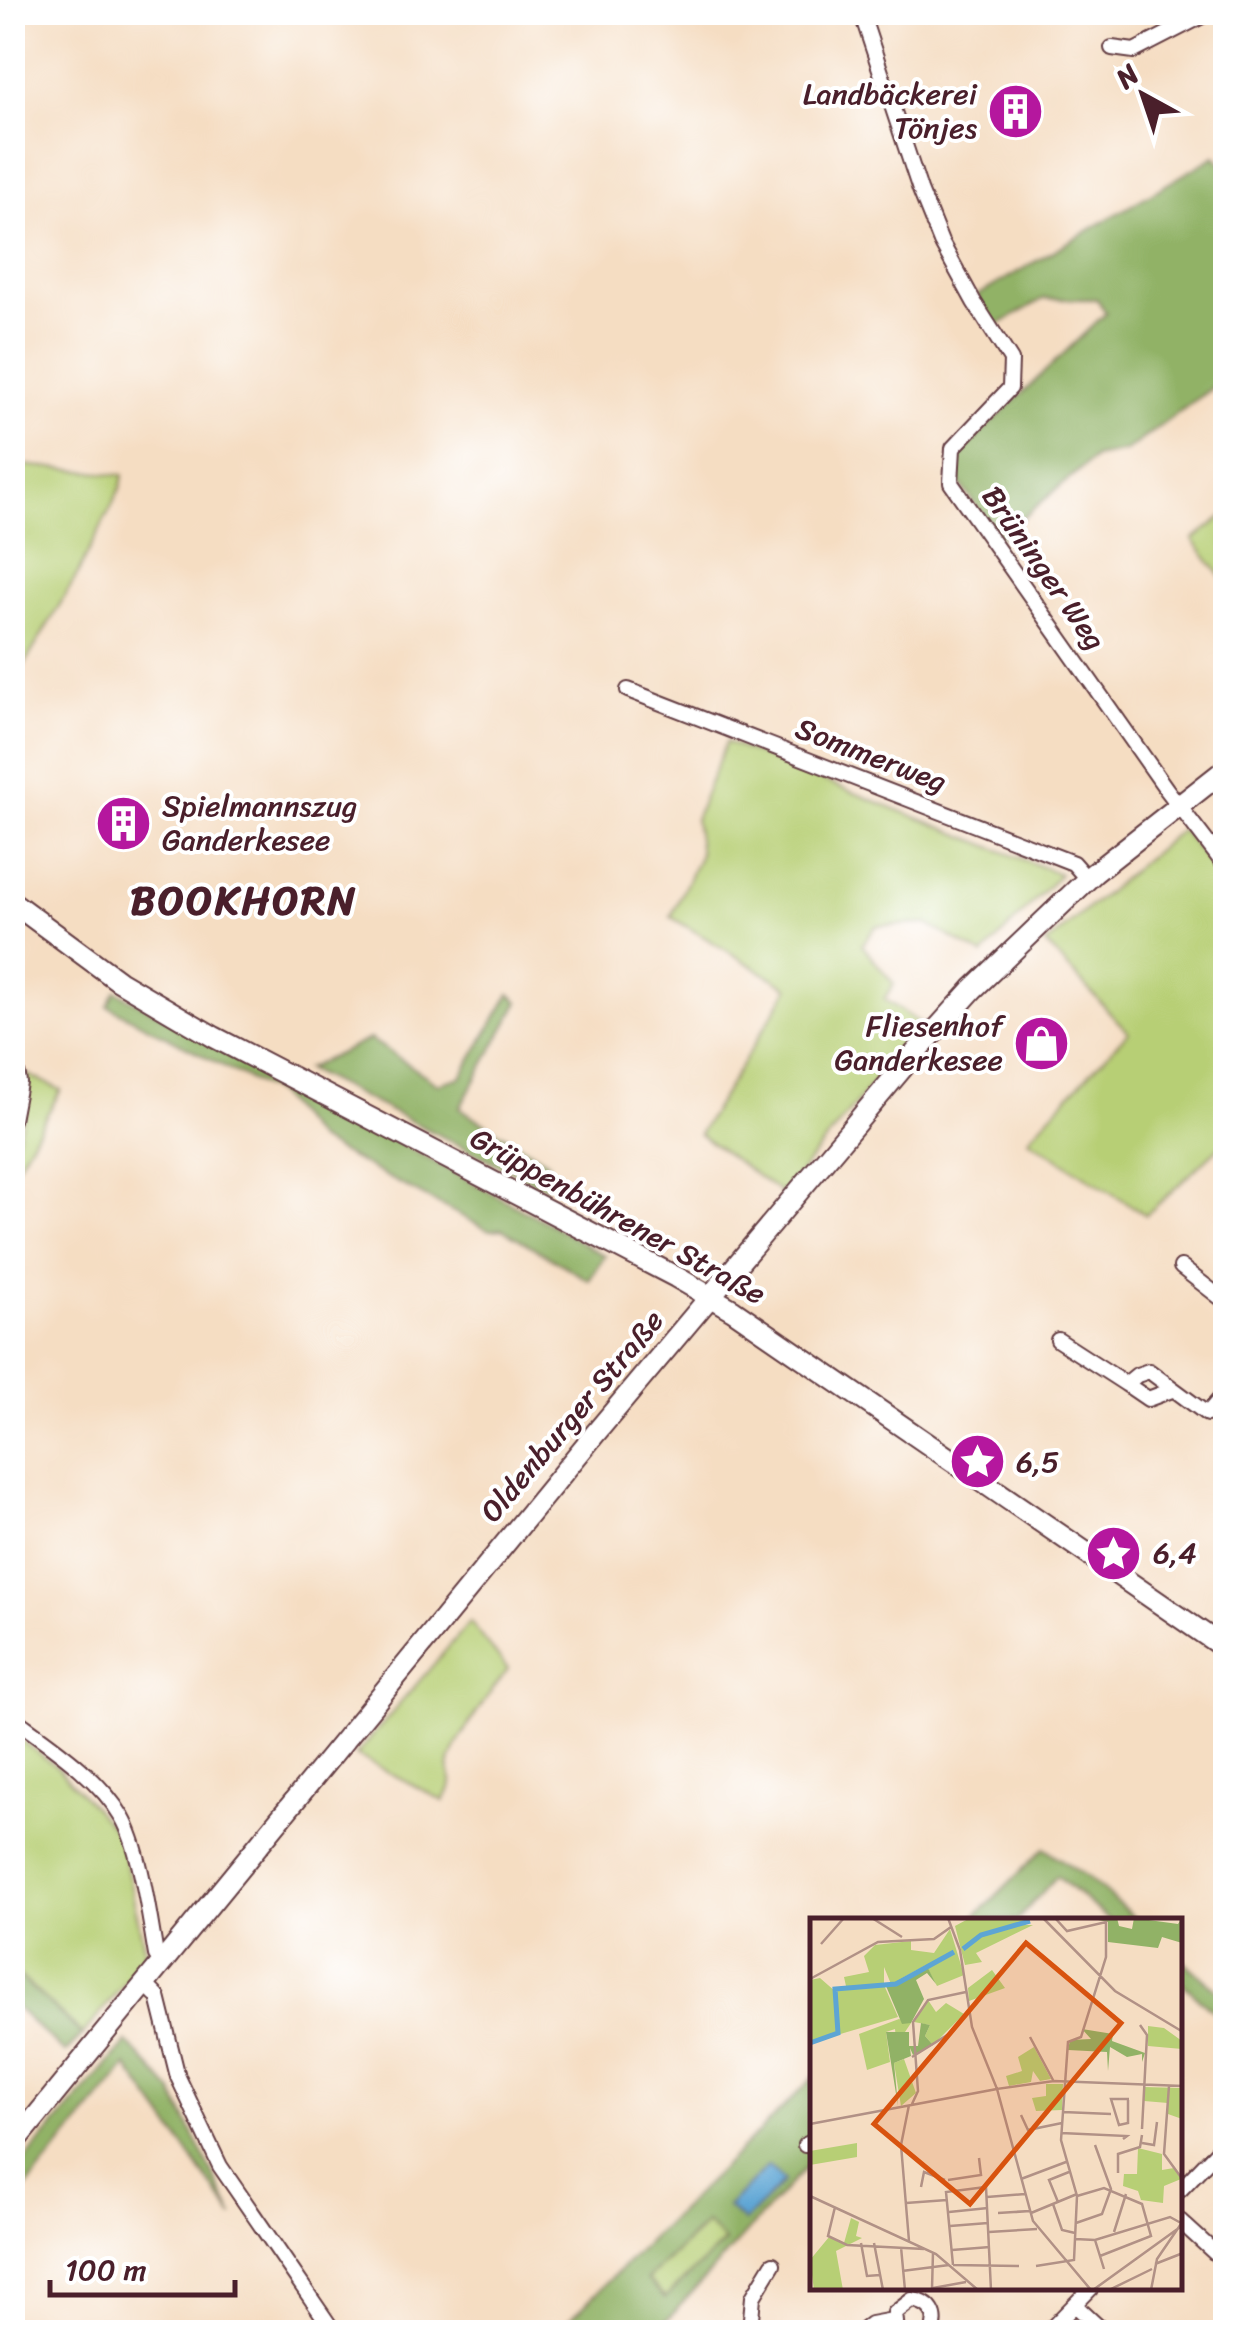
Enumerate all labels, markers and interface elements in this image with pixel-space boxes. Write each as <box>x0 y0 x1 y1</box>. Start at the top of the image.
north arrow <box>1093 45 1193 145</box>
text: N <box>1103 51 1151 102</box>
place label: Landbäckerei Tönjes <box>803 67 978 155</box>
building icon: Landbäckerei Tönjes <box>986 81 1046 141</box>
street label: Brüninger Weg <box>967 474 1121 662</box>
street label: Sommerweg <box>787 701 955 809</box>
place label: Spielmannszug Ganderkesee <box>162 779 357 867</box>
building icon: Spielmannszug Ganderkesee <box>93 793 153 853</box>
district label: BOOKHORN <box>130 865 358 936</box>
place label: Fliesenhof Ganderkesee <box>835 999 1006 1087</box>
shop icon: Fliesenhof Ganderkesee <box>1012 1013 1072 1073</box>
street label: Grüppenbührener Straße <box>460 1112 776 1320</box>
street label: Oldenburger Straße <box>466 1297 678 1535</box>
place icon: 6,5 <box>947 1432 1007 1492</box>
place label: 6,5 <box>1016 1435 1059 1489</box>
place icon: 6,4 <box>1084 1523 1144 1583</box>
place label: 6,4 <box>1153 1526 1197 1580</box>
inset map <box>810 1918 1183 2290</box>
scale bar <box>50 2235 235 2297</box>
text: 100 m <box>65 2243 147 2297</box>

